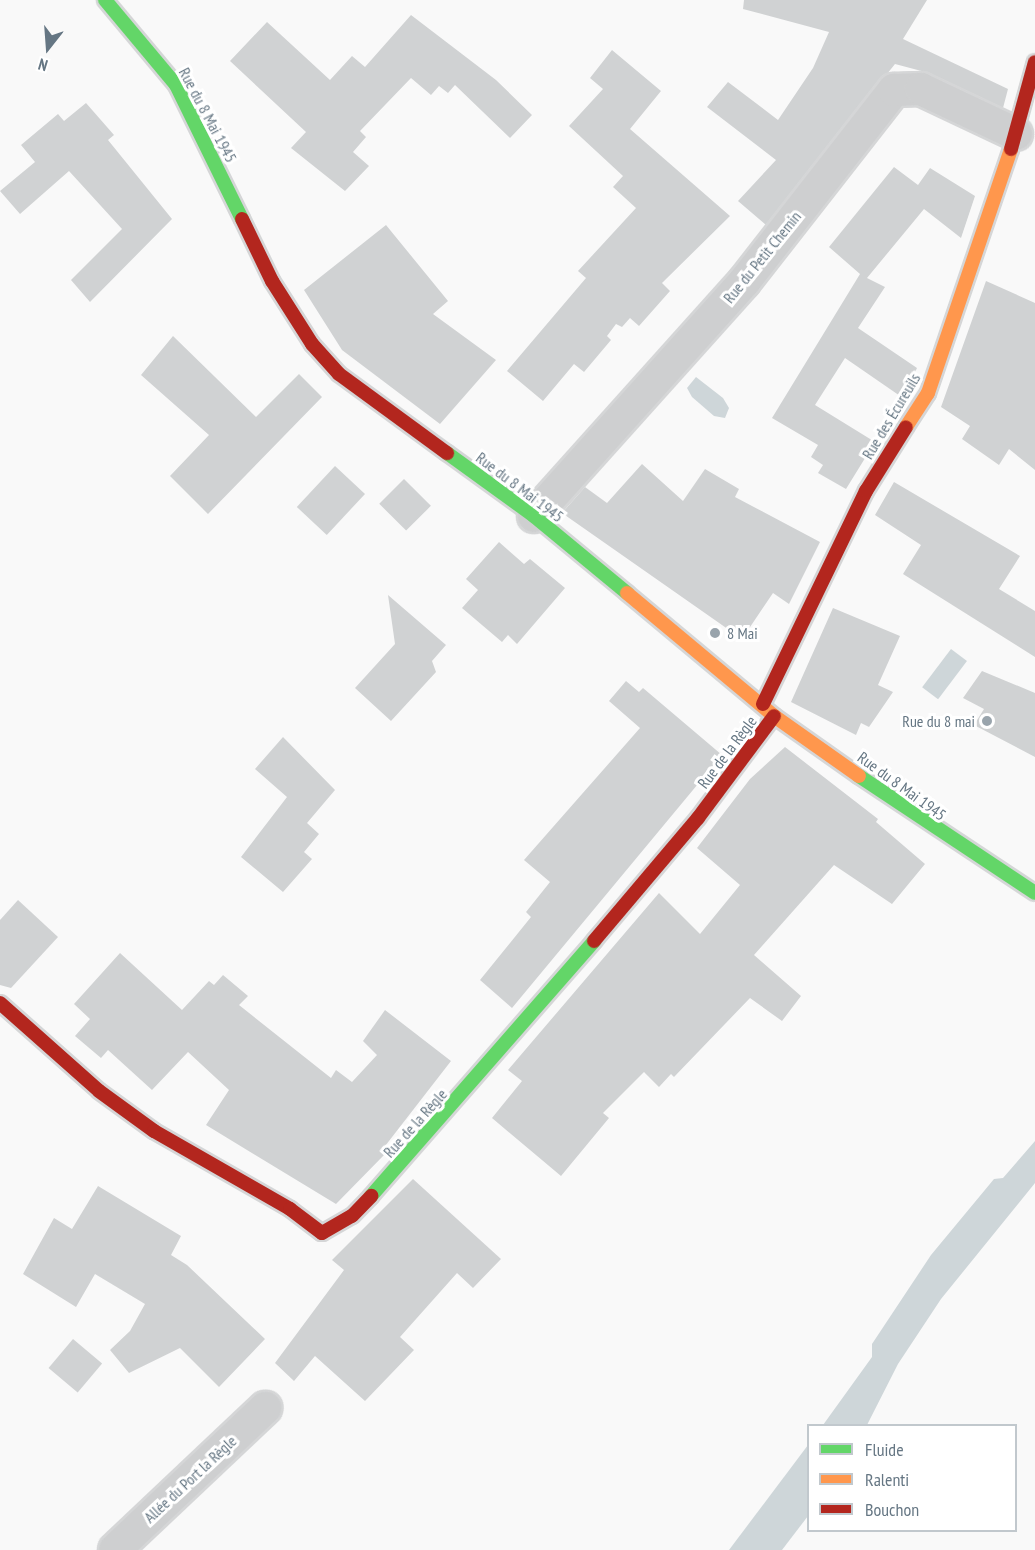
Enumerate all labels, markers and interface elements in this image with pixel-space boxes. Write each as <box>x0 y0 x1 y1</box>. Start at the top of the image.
north arrow <box>18 18 78 78</box>
text: N <box>36 54 50 76</box>
street label: Rue du 8 Mai 1945 <box>175 64 241 166</box>
street label: Rue du Petit Chemin <box>719 207 805 307</box>
street label: Rue des Écureuils <box>858 369 924 463</box>
street label: Rue du 8 Mai 1945 <box>472 448 568 526</box>
place label: 8 Mai <box>727 623 758 643</box>
marker: 8 Mai <box>708 626 722 640</box>
place label: Rue du 8 mai <box>902 711 975 731</box>
street label: Rue de la Règle <box>693 712 761 792</box>
marker: Rue du 8 mai <box>980 714 994 728</box>
street label: Rue du 8 Mai 1945 <box>854 747 950 825</box>
street label: Rue de la Règle <box>379 1085 451 1161</box>
legend <box>807 1424 1017 1532</box>
street label: Allée du Port la Règle <box>140 1431 240 1527</box>
text: Fluide <box>865 1438 904 1461</box>
text: Ralenti <box>865 1468 909 1491</box>
text: Bouchon <box>865 1498 919 1521</box>

